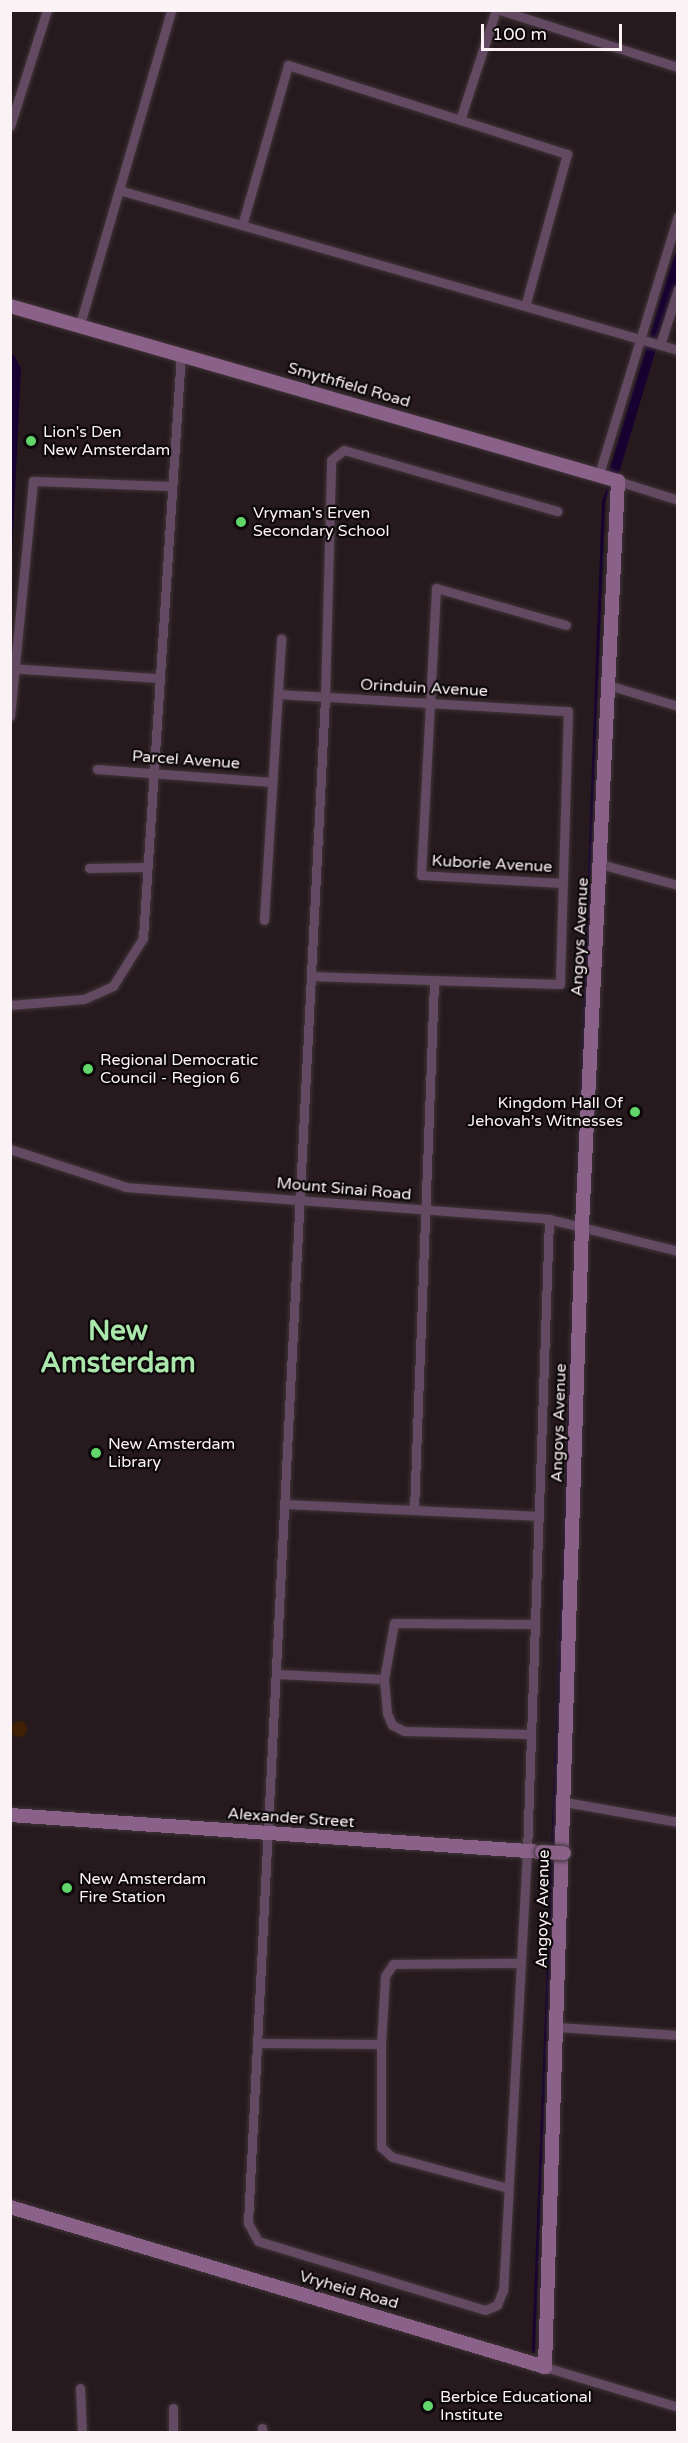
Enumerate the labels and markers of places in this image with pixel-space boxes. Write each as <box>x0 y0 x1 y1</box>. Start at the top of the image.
place label: Lion's Den New Amsterdam <box>43 422 170 460</box>
marker: Lion's Den New Amsterdam <box>24 434 38 448</box>
place label: Vryman's Erven Secondary School <box>253 503 389 541</box>
marker: Vryman's Erven Secondary School <box>234 515 248 529</box>
place label: Regional Democratic Council - Region 6 <box>100 1050 258 1088</box>
marker: Regional Democratic Council - Region 6 <box>81 1062 95 1076</box>
place label: Kingdom Hall Of Jehovah’s Witnesses <box>468 1093 623 1131</box>
marker: Kingdom Hall Of Jehovah’s Witnesses <box>628 1105 642 1119</box>
place label: New Amsterdam Library <box>108 1434 235 1472</box>
marker: New Amsterdam Library <box>89 1446 103 1460</box>
place label: New Amsterdam Fire Station <box>79 1869 206 1907</box>
marker: New Amsterdam Fire Station <box>60 1881 74 1895</box>
place label: Berbice Educational Institute <box>440 2387 592 2425</box>
marker: Berbice Educational Institute <box>421 2399 435 2413</box>

